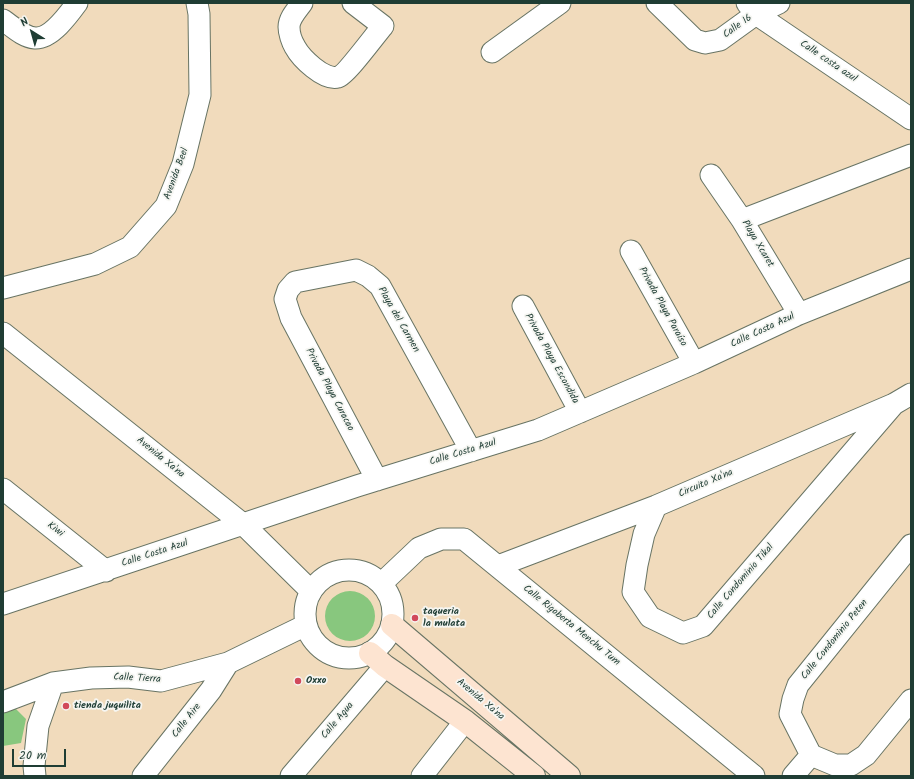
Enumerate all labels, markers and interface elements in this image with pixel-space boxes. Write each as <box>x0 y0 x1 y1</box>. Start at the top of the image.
north arrow <box>12 12 52 52</box>
text: N <box>17 13 33 32</box>
street label: Calle 16 <box>721 13 755 41</box>
street label: Calle costa azul <box>797 39 859 85</box>
street label: Avenida Beel <box>162 147 192 201</box>
street label: Playa Xcaret <box>738 218 776 270</box>
street label: Privada Playa Paraíso <box>635 265 689 349</box>
street label: Playa del Carmen <box>374 285 422 355</box>
street label: Calle Costa Azul <box>729 311 797 351</box>
street label: Privada Playa Escondida <box>521 312 581 406</box>
street label: Privada Playa Curacao <box>302 347 356 433</box>
street label: Avenida Xa'na <box>133 435 187 481</box>
street label: Calle Costa Azul <box>428 437 498 469</box>
street label: Circuito Xa'na <box>677 467 735 501</box>
street label: Kiwi <box>44 520 66 540</box>
street label: Calle Costa Azul <box>120 538 190 570</box>
street label: Calle Condominio Tikal <box>705 542 777 622</box>
street label: Calle Rigoberta Menchu Tum <box>520 583 622 669</box>
street label: Calle Condominio Peten <box>799 597 871 683</box>
place label: taqueria la mulata <box>423 606 465 630</box>
marker: taqueria la mulata <box>410 613 420 623</box>
street label: Calle Tierra <box>113 672 161 686</box>
place label: Oxxo <box>306 675 326 687</box>
marker: Oxxo <box>293 676 303 686</box>
street label: Avenida Xa'na <box>454 677 506 723</box>
place label: tienda juquilita <box>74 700 141 712</box>
street label: Calle Agua <box>319 700 357 742</box>
marker: tienda juquilita <box>61 701 71 711</box>
street label: Calle Aire <box>170 701 204 741</box>
scale bar <box>14 741 68 767</box>
text: 20 m <box>19 746 46 765</box>

